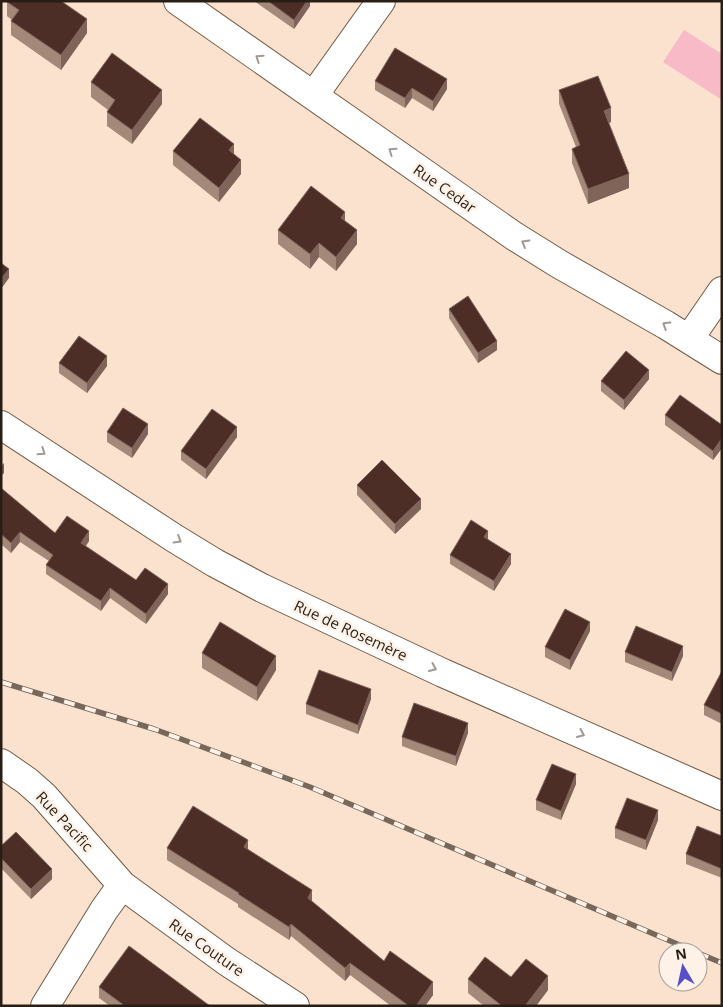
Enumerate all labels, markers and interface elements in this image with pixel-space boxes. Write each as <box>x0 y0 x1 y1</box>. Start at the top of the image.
one-way arrow <box>255 55 264 64</box>
one-way arrow <box>388 148 398 157</box>
street label: Rue Cedar <box>410 159 480 217</box>
one-way arrow <box>522 240 531 250</box>
one-way arrow <box>662 322 671 331</box>
one-way arrow <box>37 445 46 455</box>
one-way arrow <box>173 534 182 544</box>
street label: Rue de Rosemère <box>291 595 411 665</box>
one-way arrow <box>428 662 437 673</box>
one-way arrow <box>576 728 585 739</box>
street label: Rue Pacific <box>32 787 98 855</box>
street label: Rue Couture <box>165 914 249 980</box>
north arrow <box>658 942 708 992</box>
text: N <box>674 943 688 964</box>

